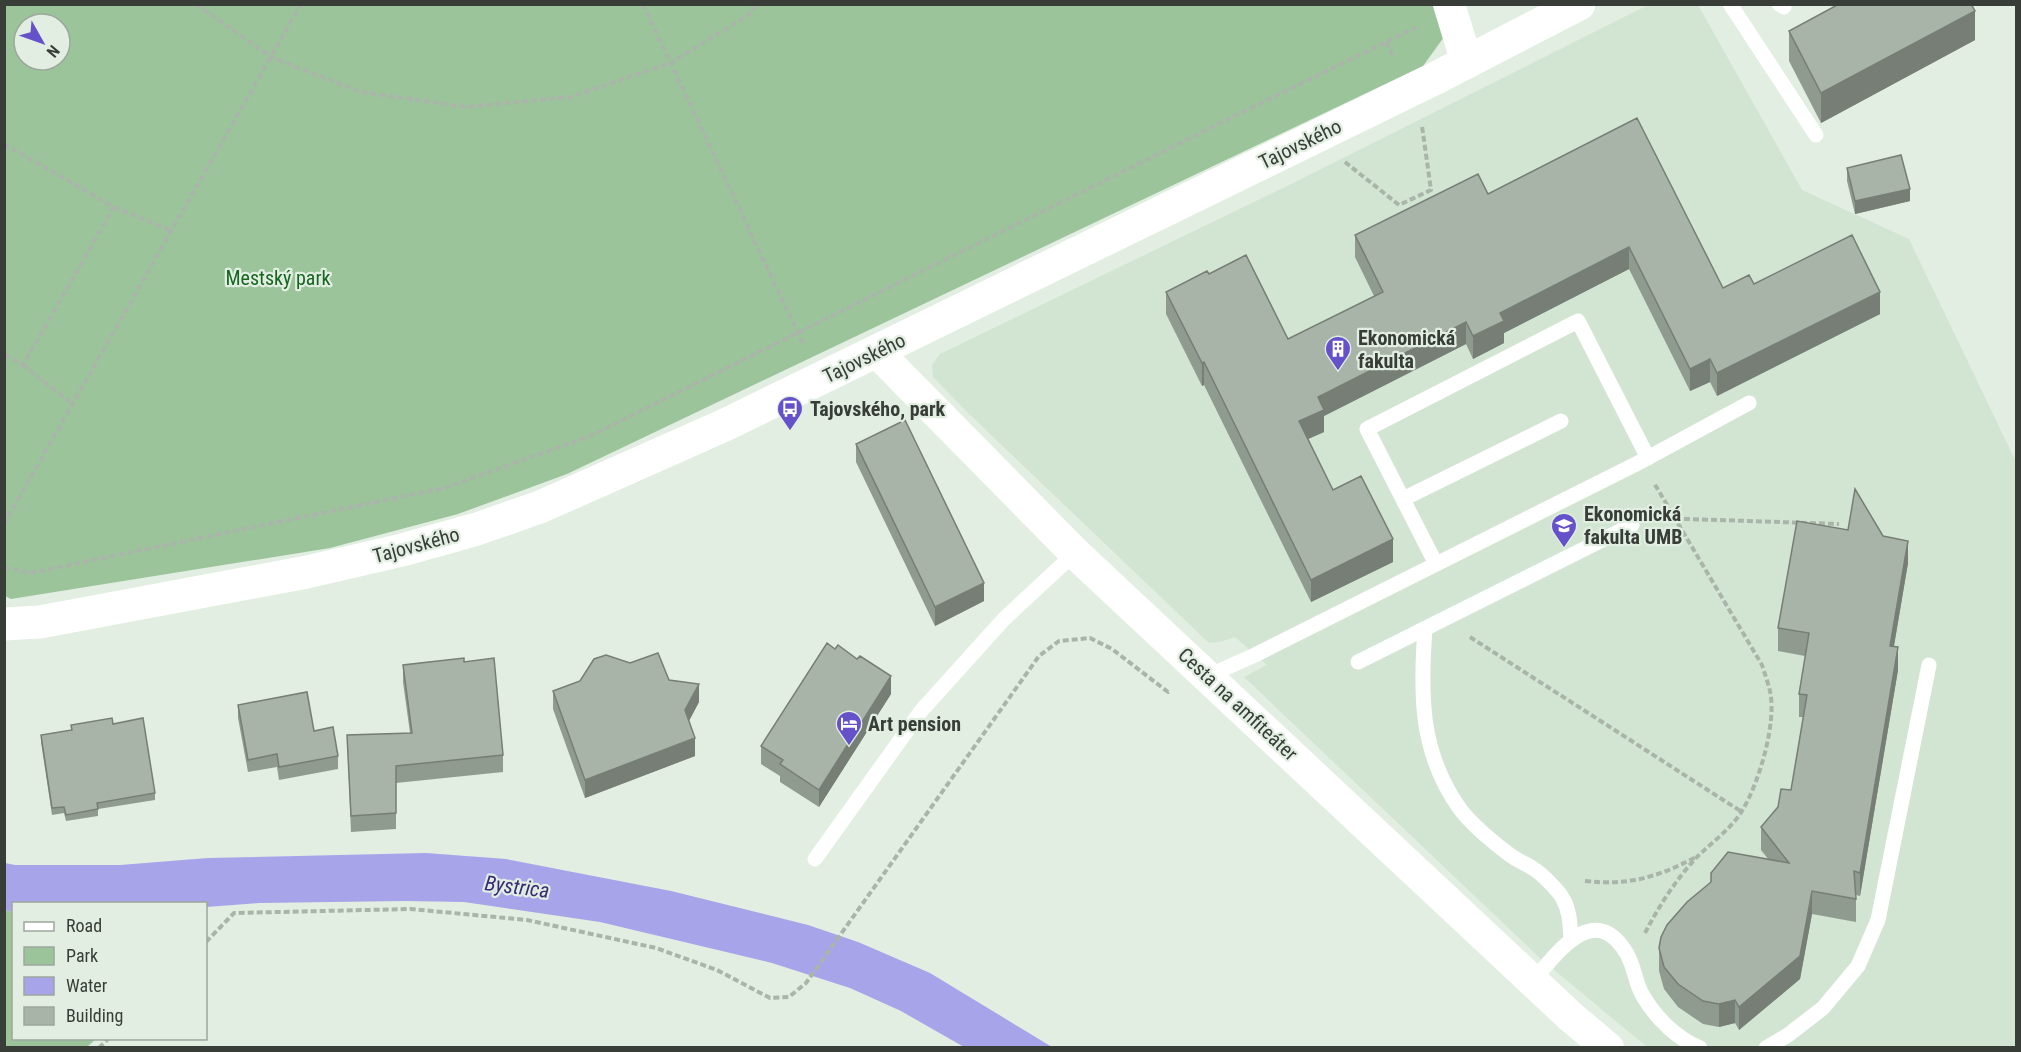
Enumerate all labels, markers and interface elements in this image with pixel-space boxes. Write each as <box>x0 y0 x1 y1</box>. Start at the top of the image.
north arrow <box>12 12 72 72</box>
text: N <box>43 41 64 61</box>
street label: Tajovského <box>1255 114 1345 174</box>
park label: Mestský park <box>225 266 331 290</box>
place label: Ekonomická fakulta <box>1358 326 1455 373</box>
street label: Tajovského <box>819 328 909 388</box>
building icon: Ekonomická fakulta <box>1323 334 1353 372</box>
bus stop icon: Tajovského, park <box>775 394 805 432</box>
place label: Tajovského, park <box>810 397 946 421</box>
place label: Ekonomická fakulta UMB <box>1584 502 1682 549</box>
school or university icon: Ekonomická fakulta UMB <box>1549 511 1579 549</box>
street label: Tajovského <box>370 522 462 568</box>
street label: Cesta na amfiteáter <box>1173 643 1303 765</box>
hotel icon: Art pension <box>834 709 864 747</box>
place label: Art pension <box>868 712 961 736</box>
water label: Bystrica <box>483 871 551 903</box>
legend <box>12 902 207 1040</box>
text: Road <box>66 915 102 936</box>
text: Park <box>66 945 98 966</box>
text: Water <box>66 975 108 996</box>
text: Building <box>66 1005 123 1026</box>

